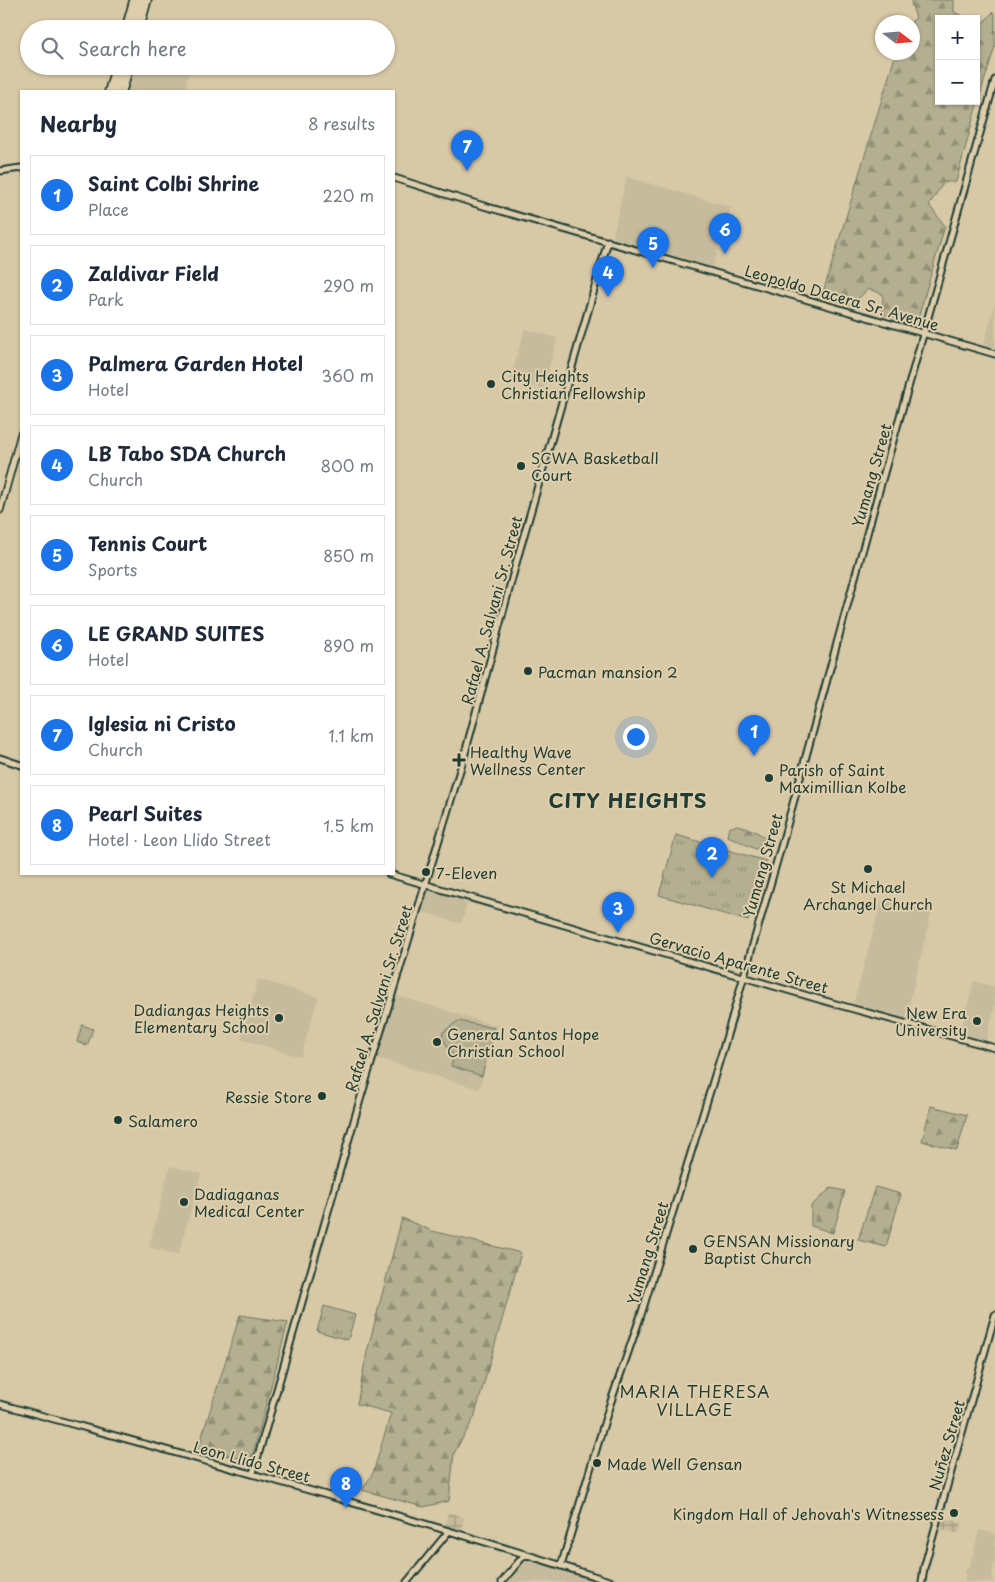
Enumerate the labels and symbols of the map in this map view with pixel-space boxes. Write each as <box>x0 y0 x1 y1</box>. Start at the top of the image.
north arrow <box>875 15 920 60</box>
pin: 7 <box>451 130 483 171</box>
pin: 6 <box>709 213 741 254</box>
pin: 5 <box>637 227 669 268</box>
pin: 4 <box>592 256 624 297</box>
street label: Leopoldo Dacera Sr. Avenue <box>742 258 942 336</box>
place label: City Heights Christian Fellowship <box>501 364 646 404</box>
marker: City Heights Christian Fellowship <box>485 378 497 390</box>
street label: Yumang Street <box>845 420 897 530</box>
place label: SCWA Basketball Court <box>531 446 659 486</box>
marker: SCWA Basketball Court <box>515 460 527 472</box>
street label: Rafael A. Salvani Sr. Street <box>455 513 527 707</box>
place label: Pacman mansion 2 <box>538 660 678 683</box>
marker: Pacman mansion 2 <box>522 665 534 677</box>
pin: 1 <box>738 715 770 756</box>
your location <box>623 724 649 750</box>
place label: Healthy Wave Wellness Center <box>470 740 585 780</box>
marker: Healthy Wave Wellness Center <box>452 753 466 767</box>
place label: Parish of Saint Maximillian Kolbe <box>779 758 906 798</box>
marker: Parish of Saint Maximillian Kolbe <box>763 772 775 784</box>
district label: CITY HEIGHTS <box>549 785 707 815</box>
street label: Yumang Street <box>736 810 788 920</box>
pin: 2 <box>696 837 728 878</box>
place label: 7-Eleven <box>436 861 497 884</box>
marker: St Michael Archangel Church <box>862 863 874 875</box>
marker: 7-Eleven <box>420 866 432 878</box>
place label: St Michael Archangel Church <box>803 875 933 915</box>
pin: 3 <box>602 892 634 933</box>
street label: Rafael A. Salvani Sr. Street <box>339 901 418 1094</box>
street label: Gervacio Aparente Street <box>647 925 831 999</box>
place label: Dadiangas Heights Elementary School <box>134 998 269 1038</box>
place label: New Era University <box>895 1001 968 1041</box>
marker: Dadiangas Heights Elementary School <box>273 1012 285 1024</box>
marker: New Era University <box>971 1015 983 1027</box>
place label: General Santos Hope Christian School <box>447 1022 599 1062</box>
marker: General Santos Hope Christian School <box>431 1036 443 1048</box>
place label: Ressie Store <box>225 1085 312 1108</box>
marker: Ressie Store <box>316 1090 328 1102</box>
place label: Salamero <box>128 1109 198 1132</box>
marker: Salamero <box>112 1114 124 1126</box>
place label: Dadiaganas Medical Center <box>194 1182 304 1222</box>
marker: Dadiaganas Medical Center <box>178 1196 190 1208</box>
street label: Yumang Street <box>620 1198 674 1308</box>
place label: GENSAN Missionary Baptist Church <box>703 1229 855 1269</box>
marker: GENSAN Missionary Baptist Church <box>687 1243 699 1255</box>
district label: MARIA THERESA VILLAGE <box>619 1379 771 1421</box>
street label: Nuñez Street <box>922 1397 970 1493</box>
street label: Leon Llido Street <box>191 1434 313 1488</box>
place label: Made Well Gensan <box>607 1452 742 1475</box>
marker: Made Well Gensan <box>591 1457 603 1469</box>
pin: 8 <box>330 1467 362 1508</box>
place label: Kingdom Hall of Jehovah's Witnessess <box>673 1502 944 1525</box>
marker: Kingdom Hall of Jehovah's Witnessess <box>948 1507 960 1519</box>

